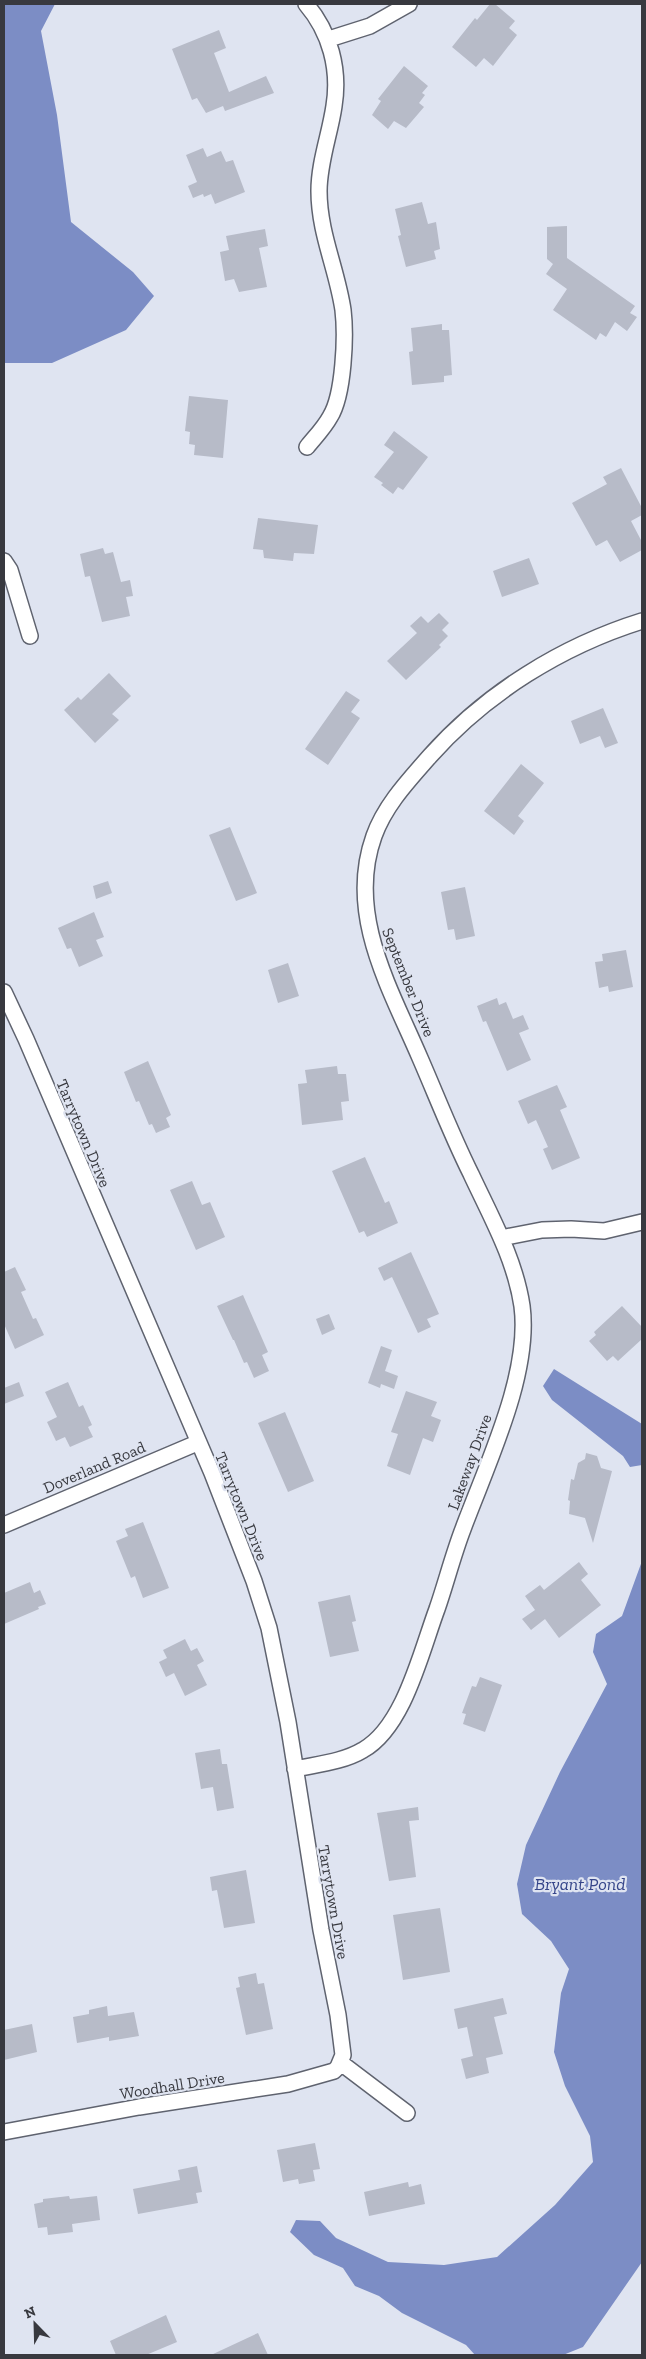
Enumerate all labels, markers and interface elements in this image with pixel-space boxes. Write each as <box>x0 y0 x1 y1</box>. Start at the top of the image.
street label: September Drive <box>378 925 439 1039</box>
street label: Tarrytown Drive <box>52 1076 115 1190</box>
street label: Lakeway Drive <box>443 1412 496 1513</box>
street label: Doverland Road <box>40 1437 148 1498</box>
street label: Tarrytown Drive <box>211 1449 272 1563</box>
street label: Tarrytown Drive <box>314 1844 353 1961</box>
water label: Bryant Pond <box>535 1873 625 1895</box>
street label: Woodhall Drive <box>118 2068 226 2103</box>
north arrow <box>10 2299 60 2349</box>
text: N <box>22 2302 39 2322</box>

